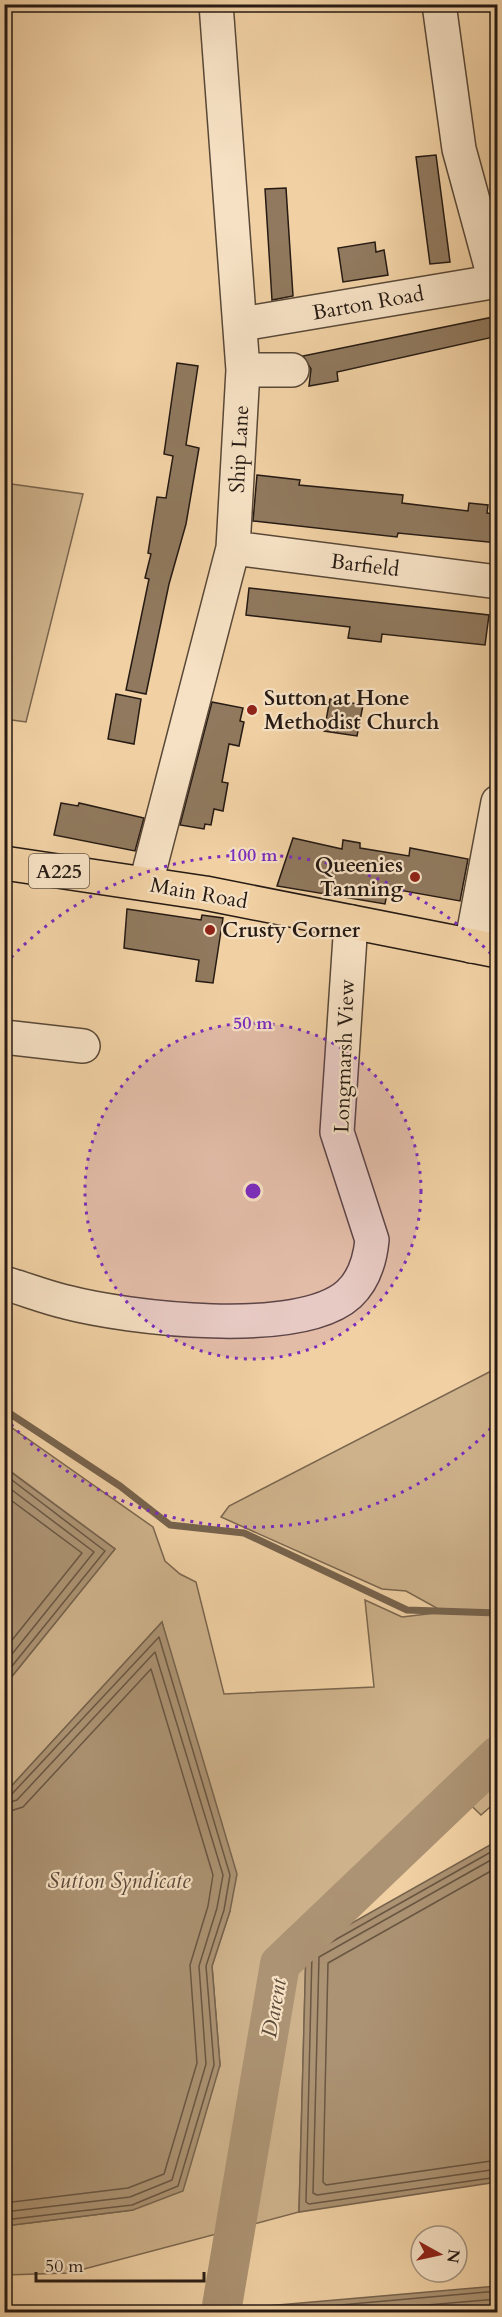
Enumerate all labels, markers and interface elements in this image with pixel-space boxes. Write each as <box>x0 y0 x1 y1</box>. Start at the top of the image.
street label: Barton Road <box>310 279 426 328</box>
street label: Ship Lane <box>223 404 256 494</box>
street label: Barfield <box>329 547 401 584</box>
place label: Sutton at Hone Methodist Church <box>264 684 439 737</box>
marker: Sutton at Hone Methodist Church <box>245 703 259 717</box>
text: 100 m <box>228 843 278 868</box>
place label: Queenies Tanning <box>315 851 403 904</box>
road number: A225 <box>29 854 89 888</box>
marker: Queenies Tanning <box>408 870 422 884</box>
street label: Main Road <box>148 871 250 916</box>
place label: Crusty Corner <box>222 916 361 945</box>
marker: Crusty Corner <box>203 923 217 937</box>
street label: Longmarsh View <box>327 978 362 1134</box>
text: 50 m <box>233 1011 273 1036</box>
centre of rings <box>243 1181 263 1201</box>
water label: Sutton Syndicate <box>47 1866 191 1896</box>
water label: Darent <box>254 1976 294 2040</box>
north arrow <box>409 2224 469 2284</box>
scale bar <box>36 2245 204 2283</box>
text: N <box>441 2248 465 2264</box>
text: 50 m <box>45 2254 84 2279</box>

